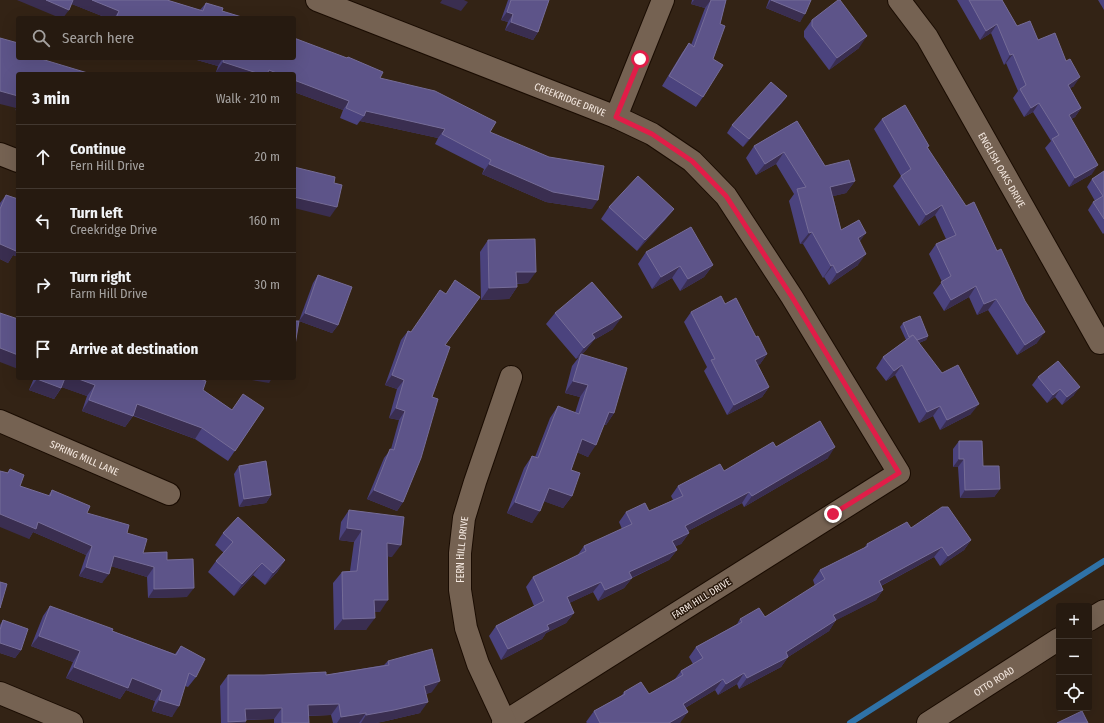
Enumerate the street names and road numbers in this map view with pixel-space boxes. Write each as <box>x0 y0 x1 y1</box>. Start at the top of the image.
street label: CREEKRIDGE DRIVE <box>533 81 608 120</box>
street label: ENGLISH OAKS DRIVE <box>975 131 1027 210</box>
street label: SPRING MILL LANE <box>48 438 121 479</box>
street label: FERN HILL DRIVE <box>455 515 471 583</box>
street label: FARM HILL DRIVE <box>670 576 734 622</box>
street label: OTTO ROAD <box>972 664 1017 699</box>

